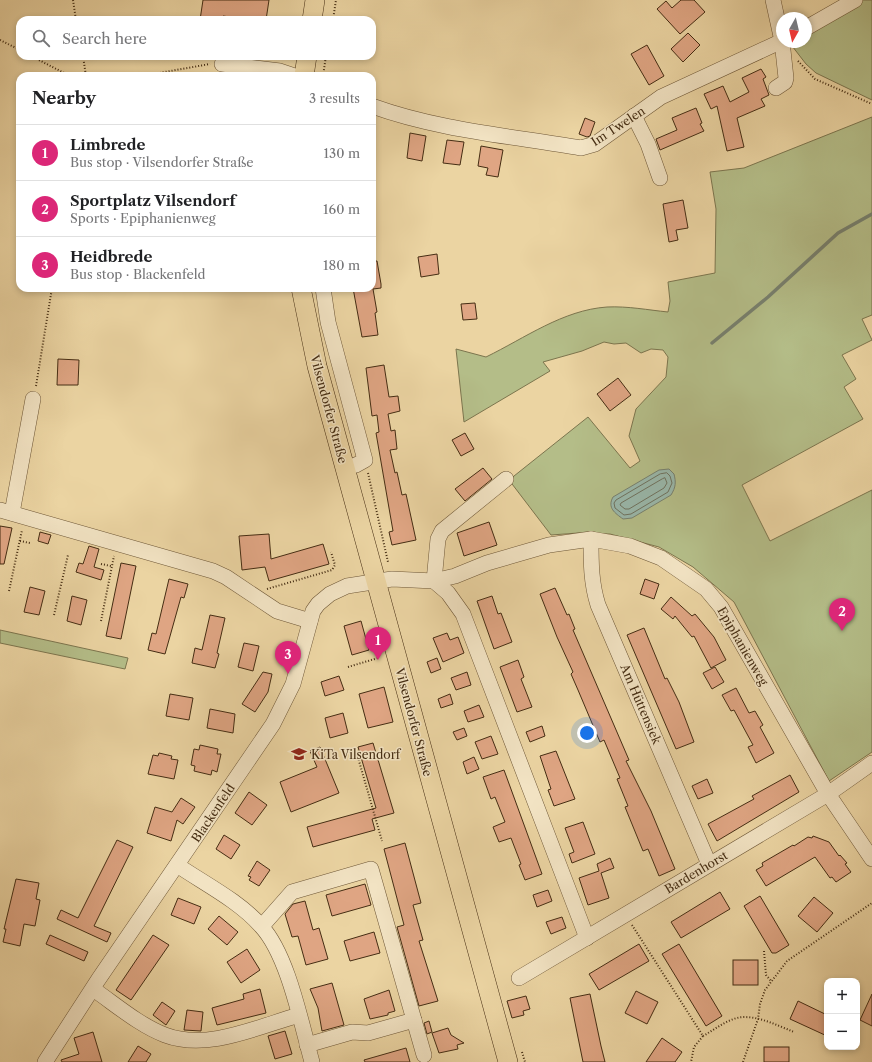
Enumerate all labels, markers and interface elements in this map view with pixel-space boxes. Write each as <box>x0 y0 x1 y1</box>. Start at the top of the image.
north arrow <box>776 12 812 48</box>
search box <box>16 16 376 60</box>
icon: search <box>30 27 52 49</box>
text: Search here <box>62 29 147 48</box>
text: Nearby <box>32 88 96 108</box>
text: 3 results <box>309 90 360 106</box>
street label: Im Twelen <box>588 103 648 149</box>
text: Limbrede <box>70 135 146 154</box>
text: 1 <box>42 145 48 161</box>
text: 130 m <box>324 145 360 161</box>
text: Bus stop · Vilsendorfer Straße <box>70 154 254 170</box>
text: Sportplatz Vilsendorf <box>70 191 236 210</box>
text: 2 <box>41 201 49 217</box>
text: 160 m <box>323 201 360 217</box>
text: Sports · Epiphanienweg <box>70 210 216 226</box>
text: Heidbrede <box>70 247 153 266</box>
text: 3 <box>41 257 49 273</box>
text: 180 m <box>323 257 360 273</box>
text: Bus stop · Blackenfeld <box>70 266 205 282</box>
street label: Vilsendorfer Straße <box>307 352 351 465</box>
pin: 2 <box>829 598 855 631</box>
street label: Epiphanienweg <box>714 604 772 689</box>
pin: 1 <box>365 627 391 660</box>
pin: 3 <box>275 641 301 674</box>
street label: Am Hüttensiek <box>617 661 665 747</box>
street label: Vilsendorfer Straße <box>392 665 436 778</box>
your location <box>577 723 597 743</box>
school or university icon: KiTa Vilsendorf <box>290 745 308 763</box>
place label: KiTa Vilsendorf <box>311 747 402 762</box>
street label: Blackenfeld <box>188 780 238 845</box>
street label: Bardenhorst <box>662 847 731 897</box>
map controls <box>824 978 860 1050</box>
button: + <box>824 978 860 1014</box>
button: − <box>824 1014 860 1050</box>

